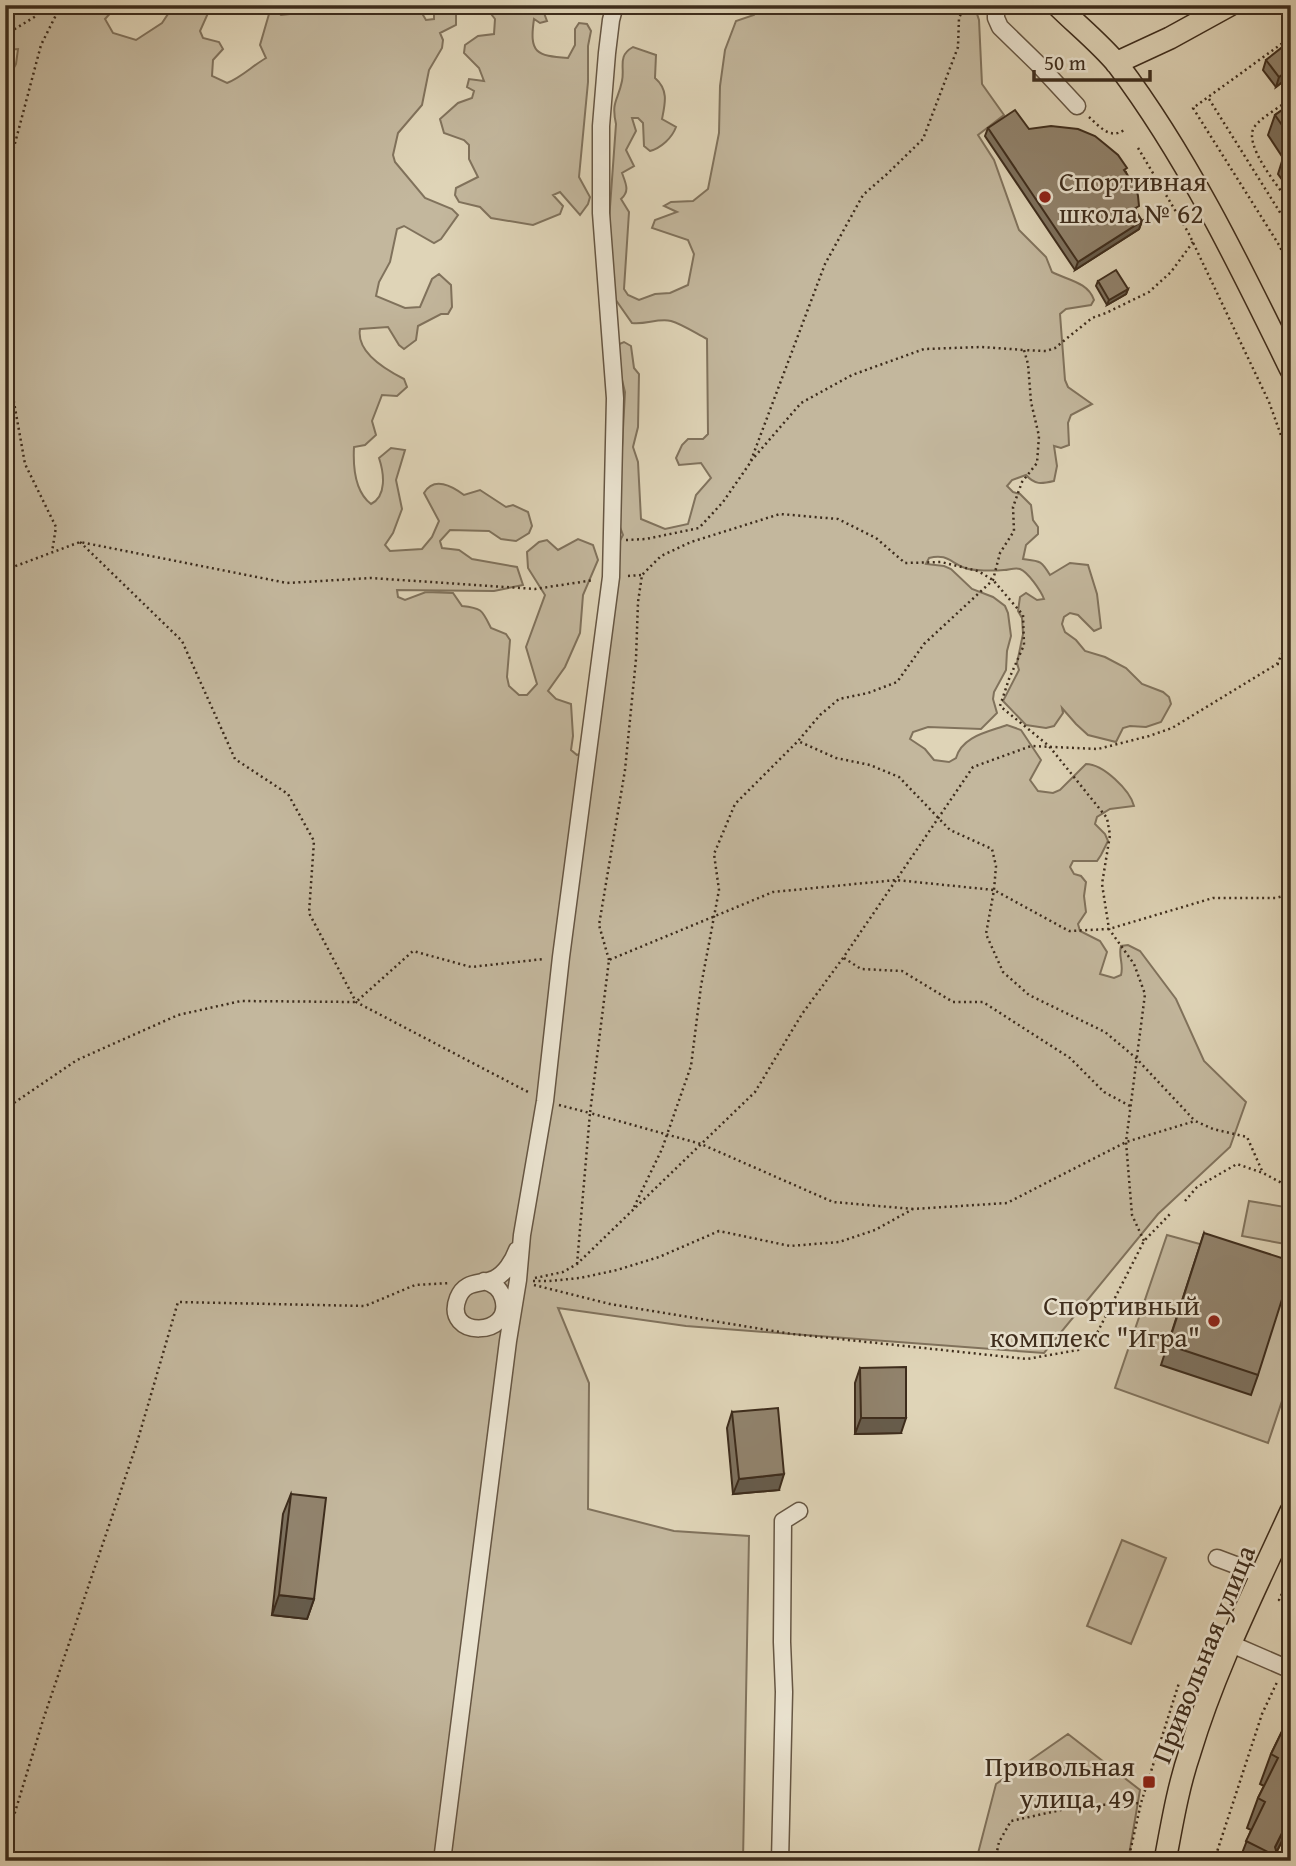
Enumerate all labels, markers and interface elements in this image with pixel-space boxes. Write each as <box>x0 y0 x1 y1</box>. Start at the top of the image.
scale bar <box>1034 38 1149 82</box>
text: 50 m <box>1044 47 1086 78</box>
place label: Спортивная школа № 62 <box>1059 160 1207 233</box>
marker: Спортивная школа № 62 <box>1037 189 1053 205</box>
place label: Спортивный комплекс "Игра" <box>990 1284 1200 1357</box>
marker: Спортивный комплекс "Игра" <box>1206 1313 1222 1329</box>
street label: Привольная улица <box>1140 1538 1265 1769</box>
place label: Привольная улица, 49 <box>985 1745 1135 1818</box>
marker: Привольная улица, 49 <box>1141 1774 1157 1790</box>

